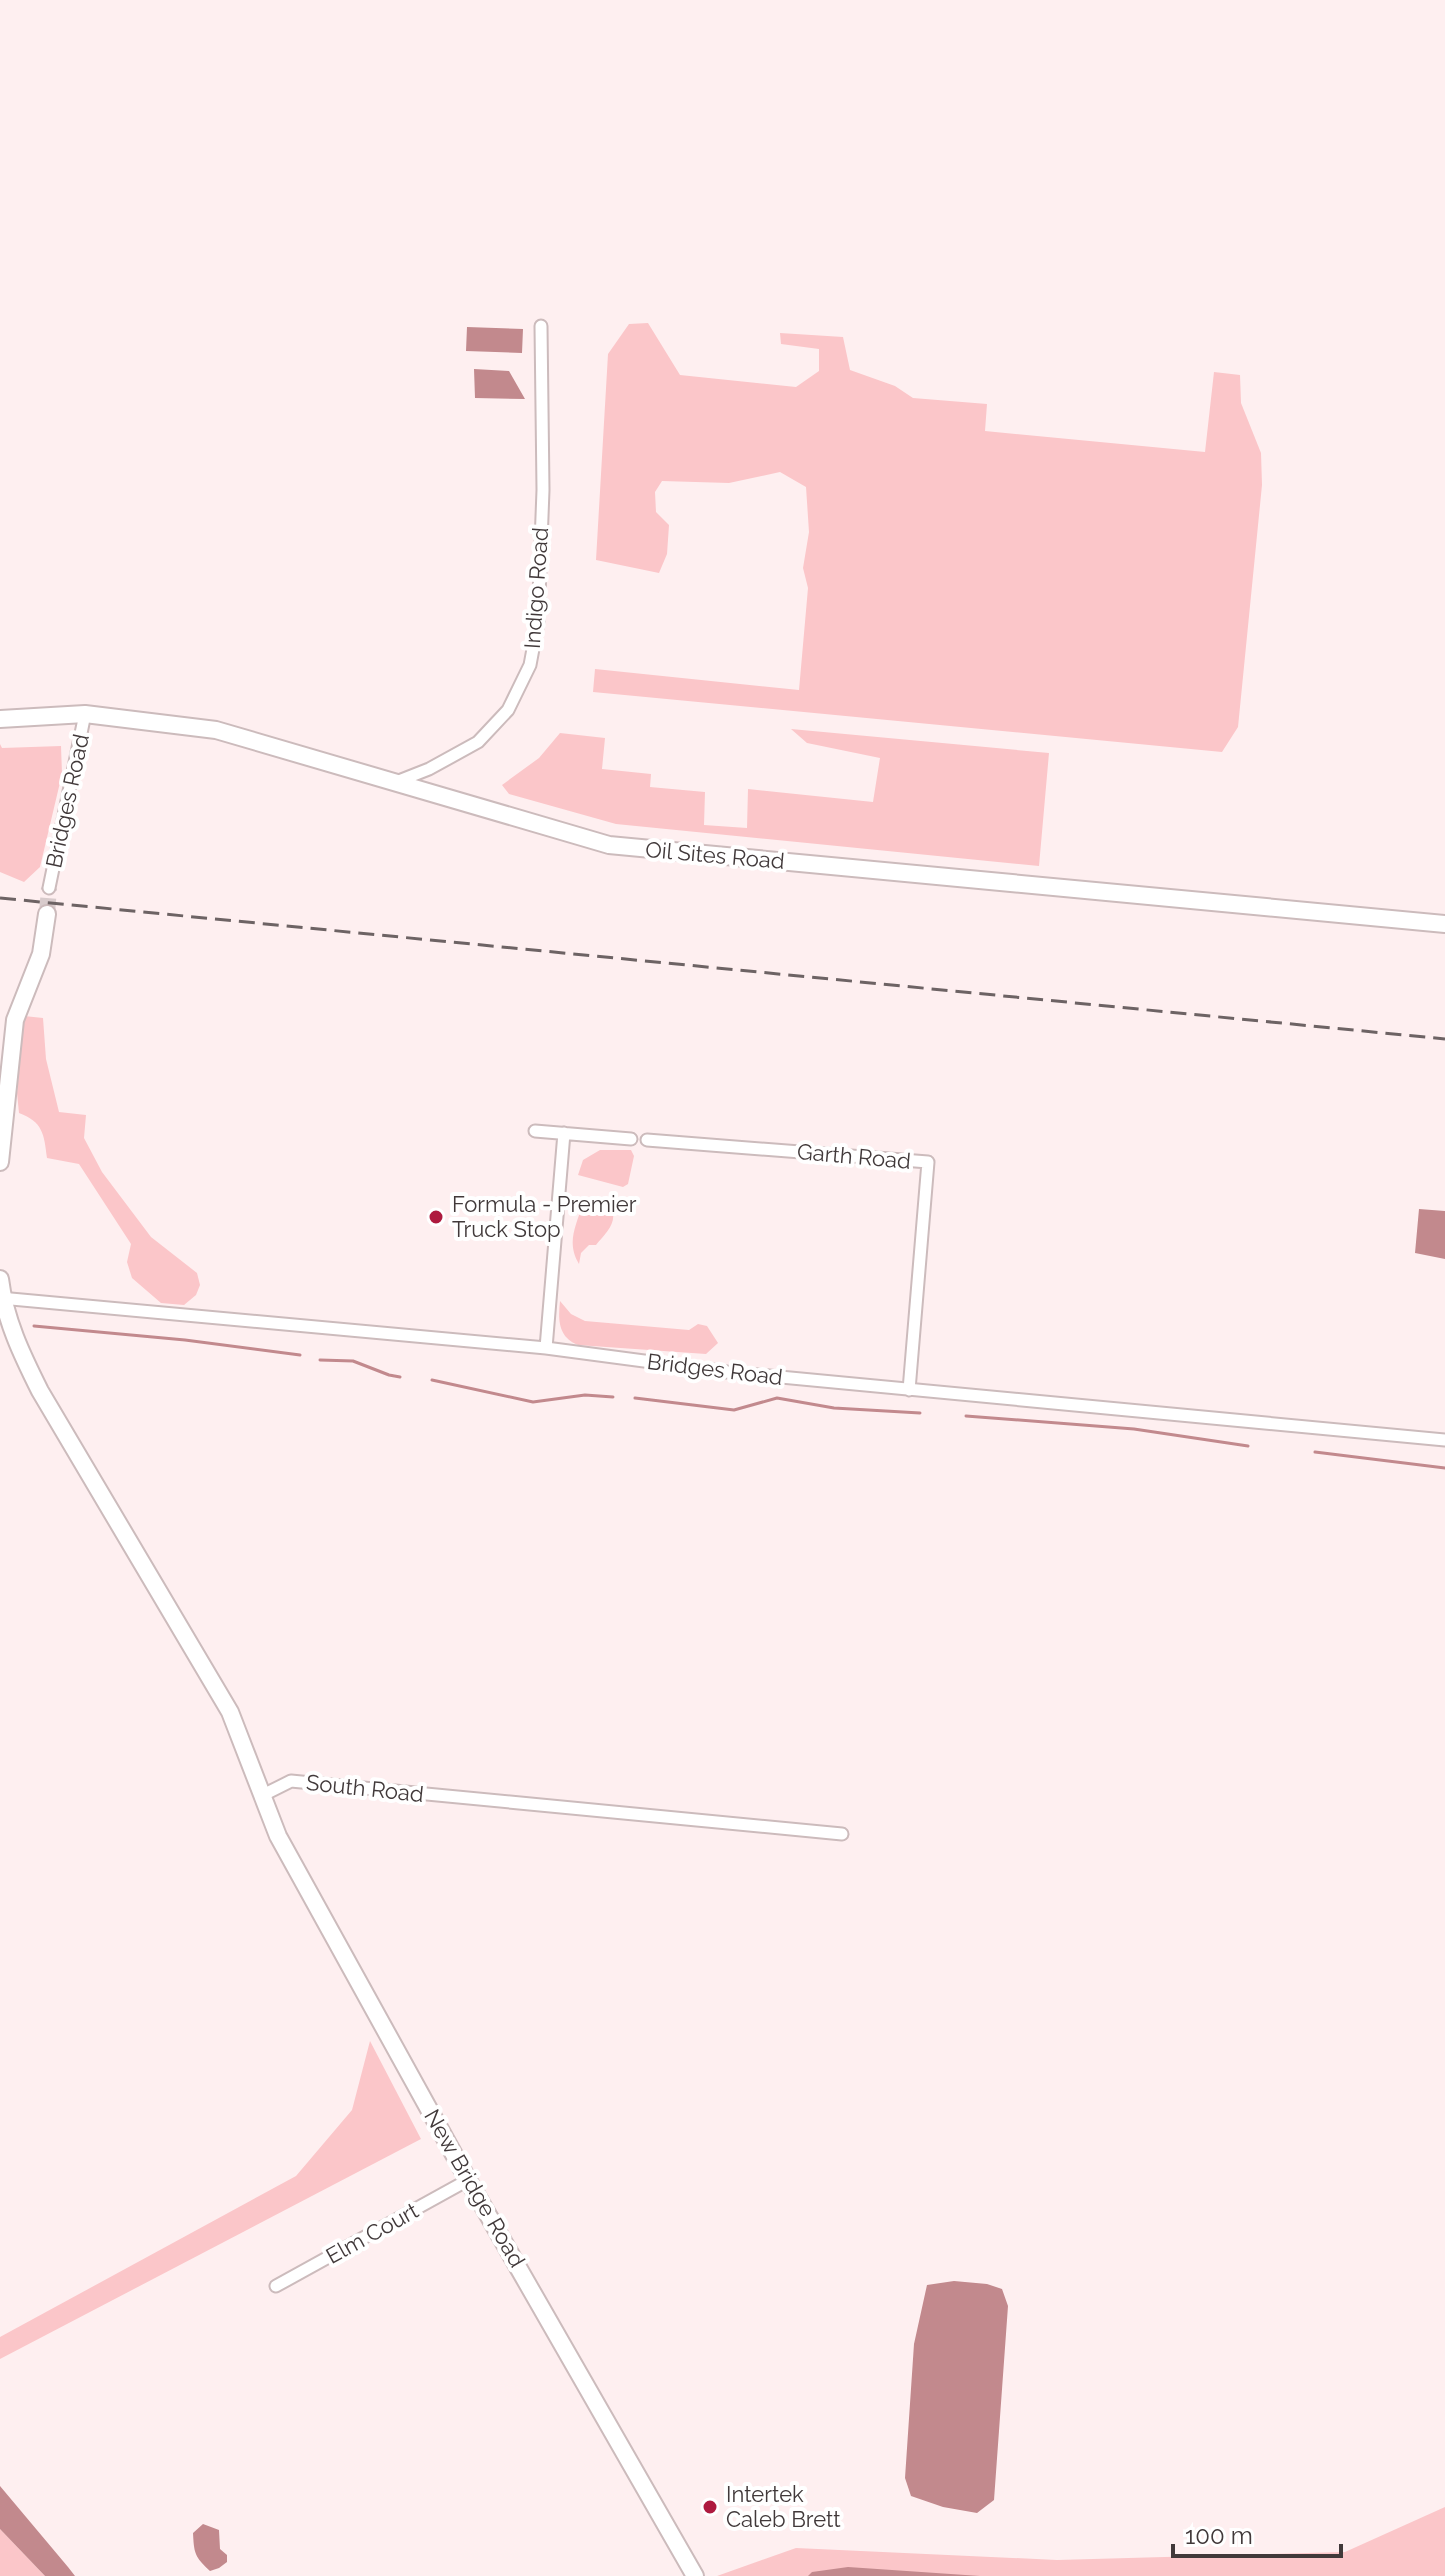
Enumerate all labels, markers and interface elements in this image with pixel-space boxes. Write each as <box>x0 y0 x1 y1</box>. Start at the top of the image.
street label: Indigo Road <box>519 526 553 650</box>
street label: Bridges Road <box>40 732 94 870</box>
street label: Oil Sites Road <box>644 836 786 874</box>
street label: Garth Road <box>796 1138 912 1174</box>
place label: Formula - Premier Truck Stop <box>452 1191 637 1242</box>
marker: Formula - Premier Truck Stop <box>427 1208 445 1226</box>
street label: Bridges Road <box>646 1348 784 1390</box>
street label: South Road <box>305 1769 425 1807</box>
street label: New Bridge Road <box>419 2104 531 2272</box>
street label: Elm Court <box>321 2197 423 2269</box>
place label: Intertek Caleb Brett <box>726 2481 841 2532</box>
marker: Intertek Caleb Brett <box>701 2498 719 2516</box>
scale bar <box>1173 2508 1341 2558</box>
text: 100 m <box>1185 2521 1253 2550</box>

